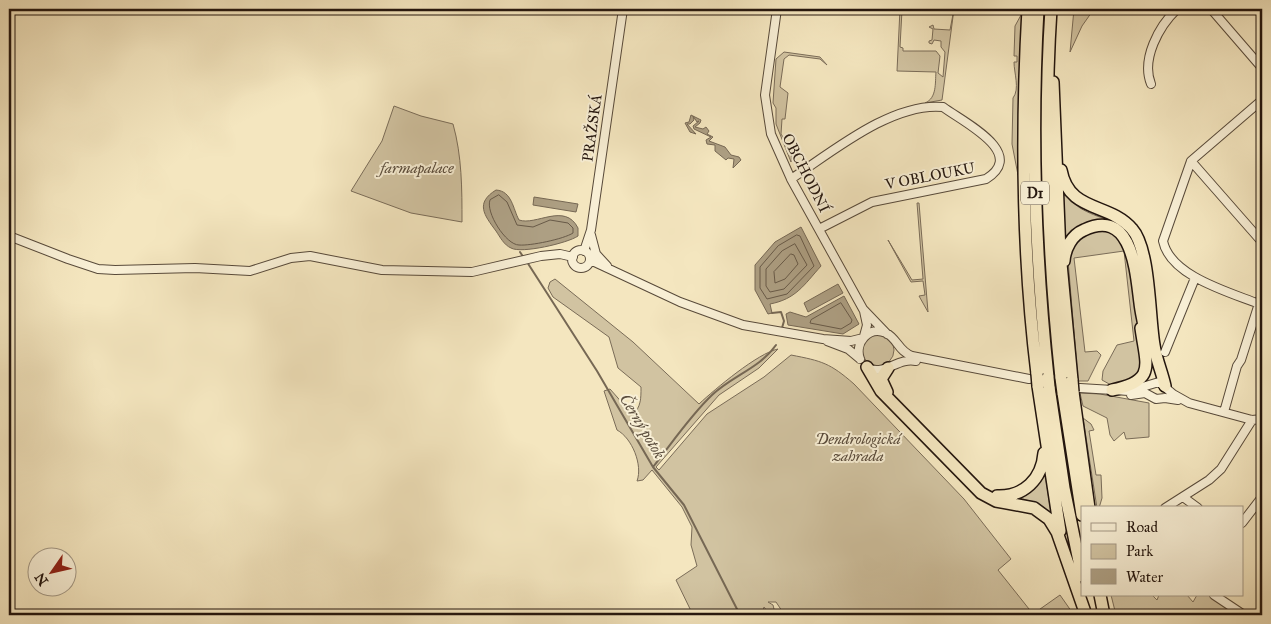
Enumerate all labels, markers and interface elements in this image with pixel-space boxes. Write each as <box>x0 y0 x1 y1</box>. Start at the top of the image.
street label: PRAŽSKÁ <box>577 93 606 163</box>
street label: OBCHODNÍ <box>778 130 835 216</box>
street label: V OBLOUKU <box>883 158 977 194</box>
park label: farmapalace <box>375 159 454 178</box>
road number: D1 <box>1021 182 1049 204</box>
water label: Černý potok <box>615 389 671 463</box>
park label: Dendrologická zahrada <box>815 430 902 465</box>
legend <box>1081 506 1244 596</box>
text: Road <box>1126 518 1158 536</box>
text: Park <box>1126 542 1153 560</box>
north arrow <box>28 546 78 596</box>
text: Water <box>1126 568 1163 586</box>
text: N <box>31 569 52 589</box>

